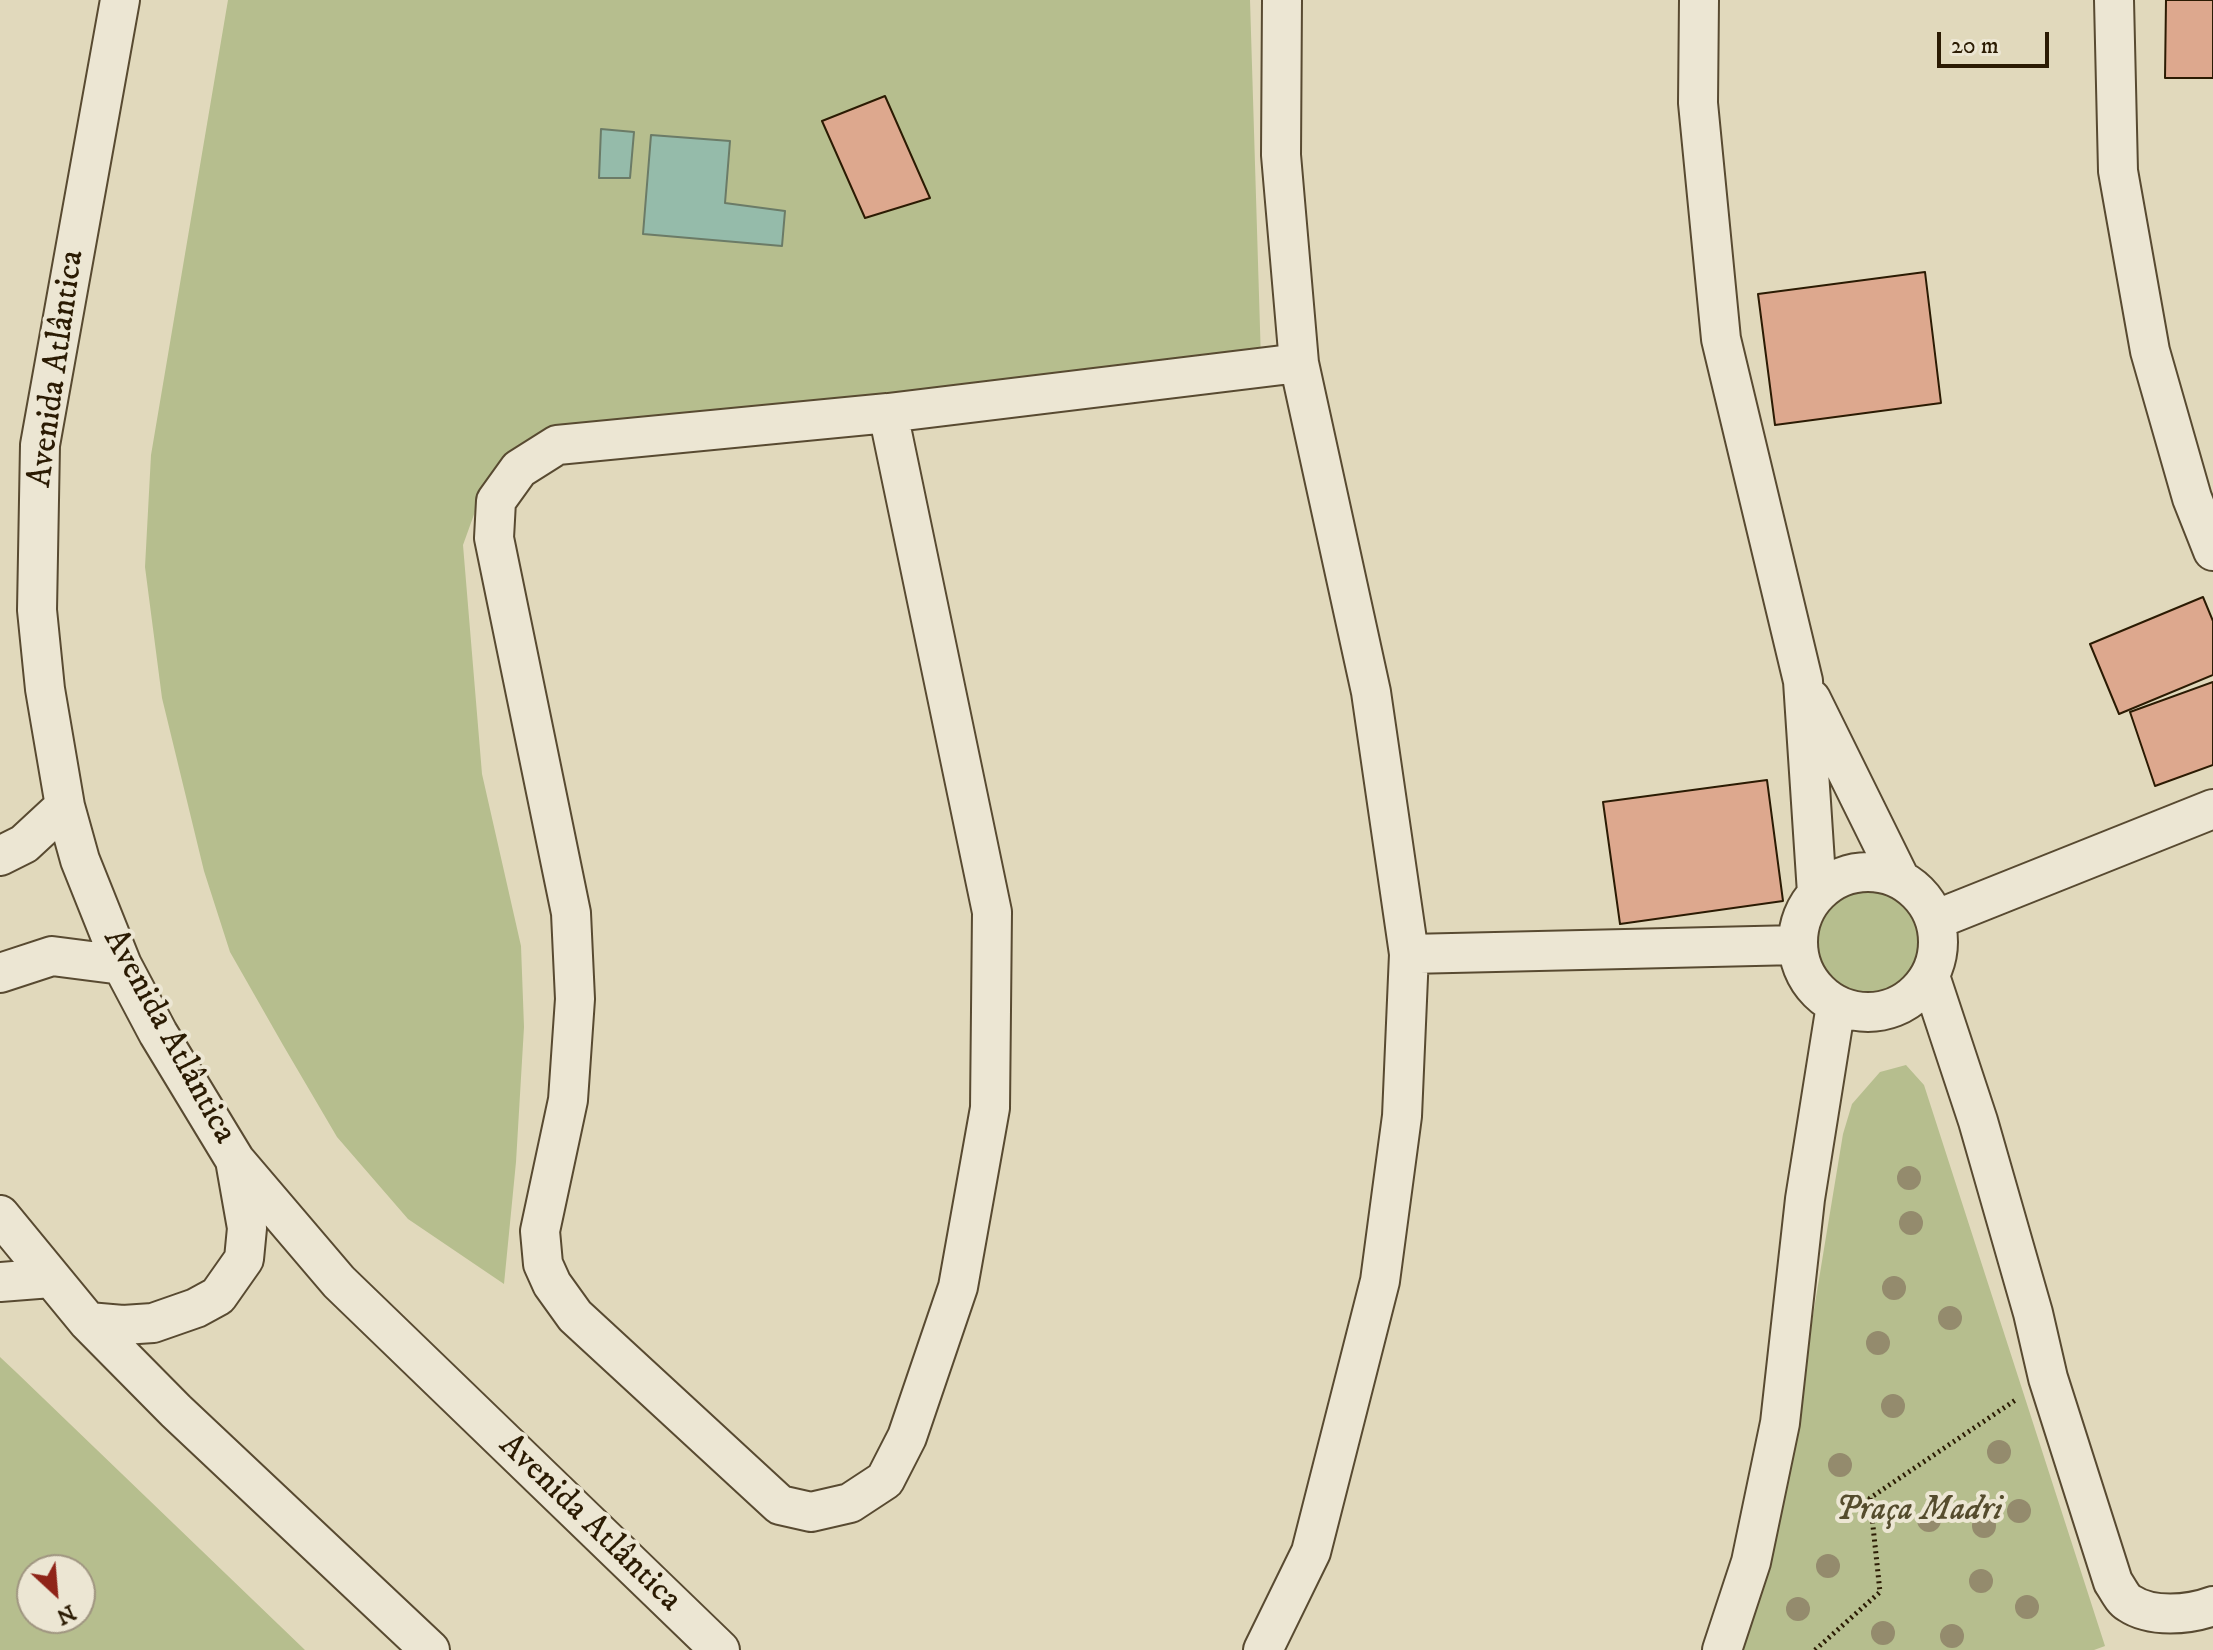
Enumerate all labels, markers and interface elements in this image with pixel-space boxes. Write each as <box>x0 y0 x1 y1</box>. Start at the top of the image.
scale bar <box>1941 16 2053 66</box>
text: 20 m <box>1951 31 1999 61</box>
street label: Avenida Atlântica <box>21 248 95 490</box>
street label: Avenida Atlântica <box>92 923 244 1151</box>
street label: Avenida Atlântica <box>489 1426 689 1622</box>
park label: Praça Madri <box>1836 1492 2002 1532</box>
north arrow <box>16 1554 96 1634</box>
text: N <box>52 1598 80 1630</box>

